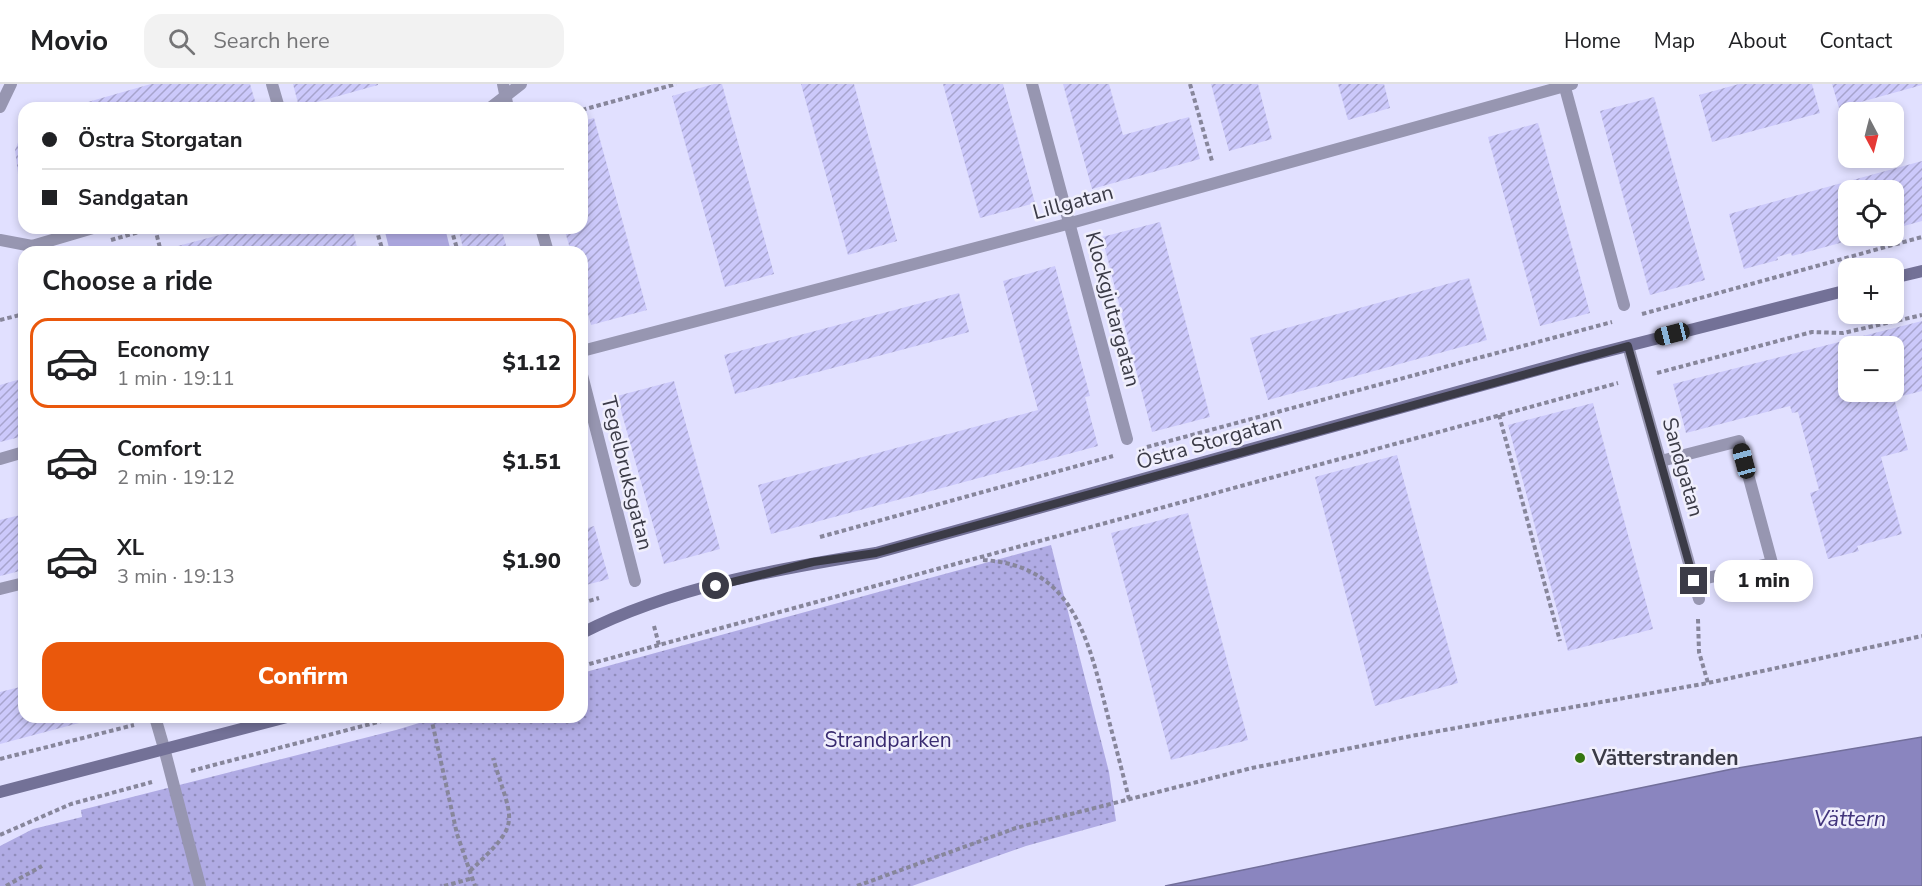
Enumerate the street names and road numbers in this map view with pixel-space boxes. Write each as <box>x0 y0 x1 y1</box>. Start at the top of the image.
street label: Lillgatan <box>1030 178 1116 226</box>
street label: Klockgjutargatan <box>1079 228 1147 390</box>
street label: Tegelbruksgatan <box>594 393 660 553</box>
street label: Östra Storgatan <box>1133 408 1285 476</box>
street label: Sandgatan <box>1655 414 1711 520</box>

